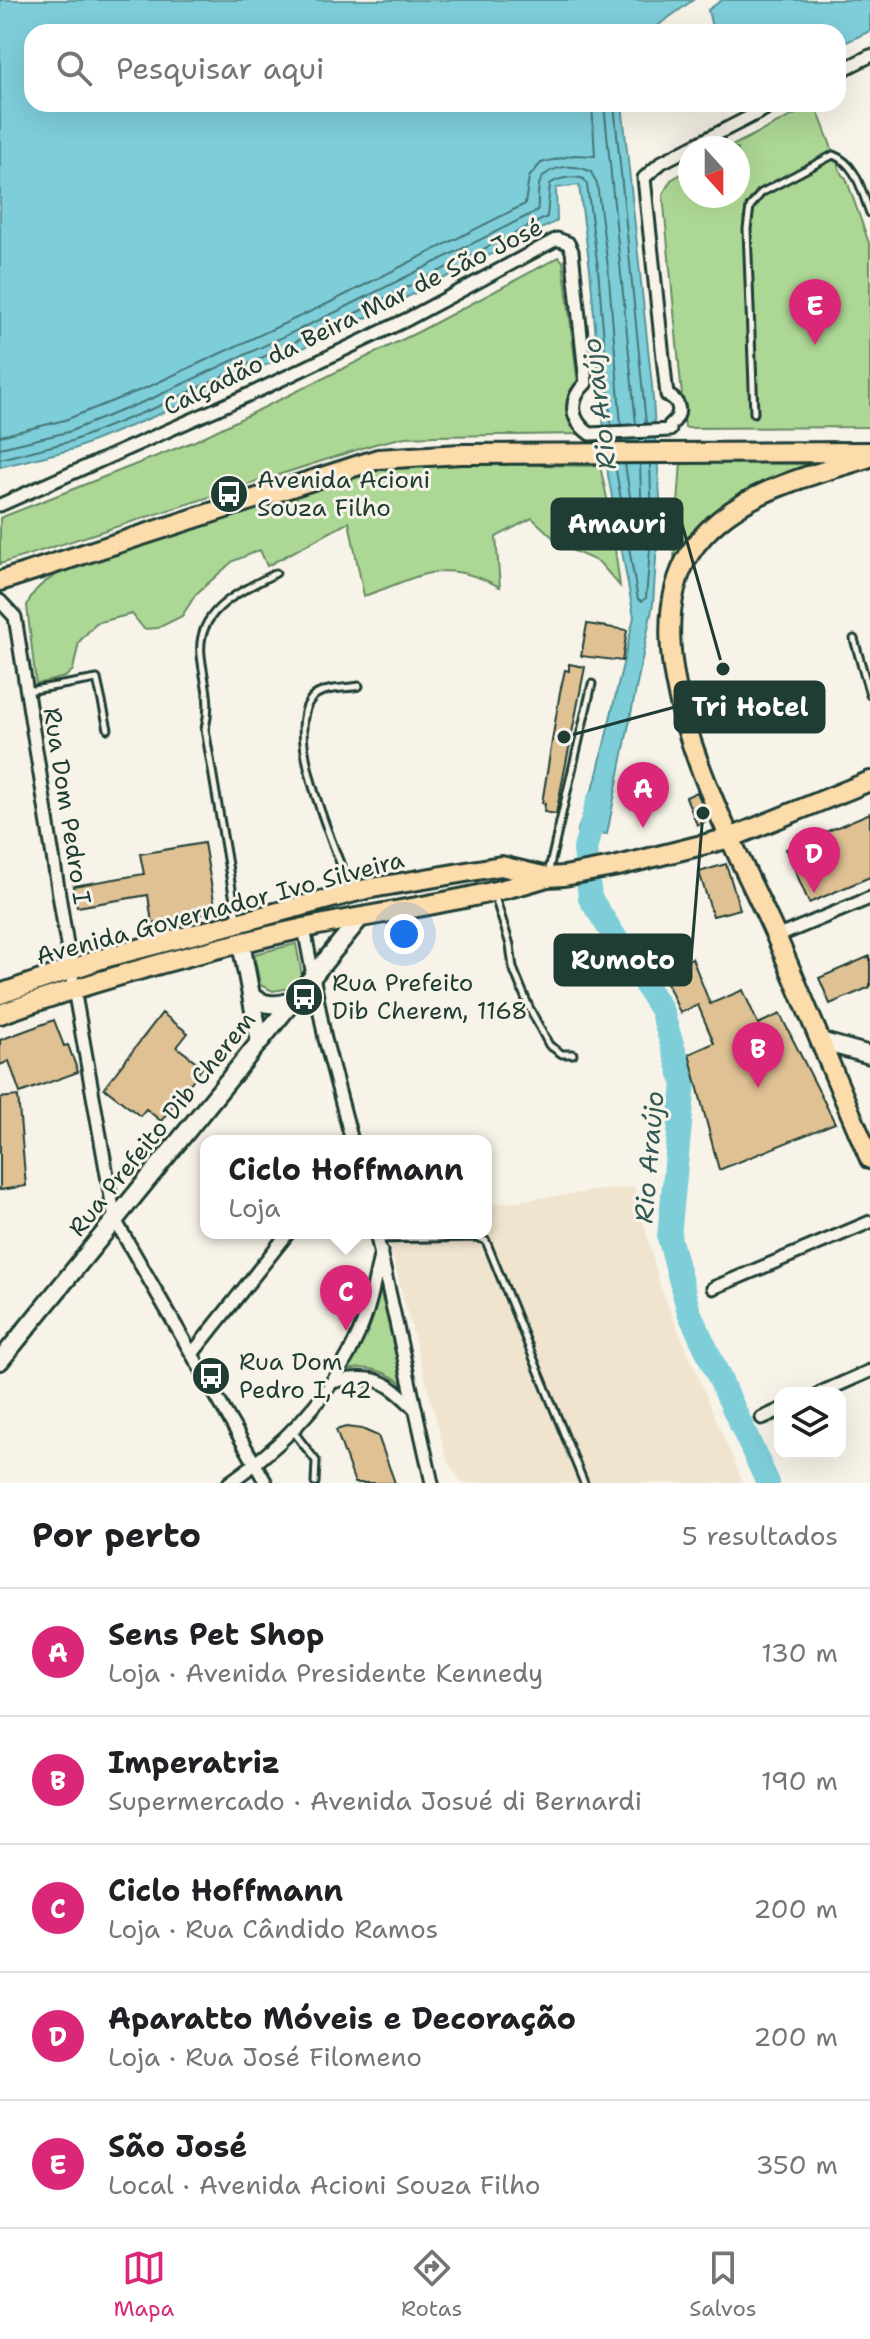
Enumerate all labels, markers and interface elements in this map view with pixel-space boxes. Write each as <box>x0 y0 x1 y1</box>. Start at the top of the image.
search box <box>24 24 846 112</box>
icon: search <box>52 46 96 90</box>
text: Pesquisar aqui <box>116 48 325 89</box>
north arrow <box>678 136 750 208</box>
street label: Calçadão da Beira Mar de São José <box>158 211 548 423</box>
pin: E <box>789 279 841 345</box>
water label: Rio Araújo <box>573 336 624 472</box>
place label: Avenida Acioni Souza Filho <box>257 464 430 524</box>
bus stop icon: Avenida Acioni Souza Filho <box>208 473 250 515</box>
callout: Amauri <box>552 499 682 549</box>
text: Amauri <box>568 506 666 541</box>
callout: Tri Hotel <box>675 682 824 732</box>
text: Tri Hotel <box>691 689 809 724</box>
street label: Rua Dom Pedro I <box>36 705 98 907</box>
pin: A <box>617 762 669 828</box>
pin: D <box>788 827 840 893</box>
street label: Avenida Governador Ivo Silveira <box>33 843 407 973</box>
your location <box>384 914 424 954</box>
callout: Rumoto <box>555 935 691 985</box>
text: Rumoto <box>571 942 675 977</box>
place label: Rua Prefeito Dib Cherem, 1168 <box>332 967 528 1027</box>
bus stop icon: Rua Prefeito Dib Cherem, 1168 <box>283 976 325 1018</box>
street label: Rua Prefeito Dib Cherem <box>61 1005 263 1243</box>
pin: B <box>732 1022 784 1088</box>
water label: Rio Araújo <box>625 1089 672 1225</box>
popup <box>200 1135 492 1239</box>
text: Ciclo Hoffmann <box>228 1149 464 1190</box>
text: Loja <box>228 1190 280 1225</box>
pin: C <box>320 1265 372 1331</box>
place label: Rua Dom Pedro I, 42 <box>239 1346 372 1406</box>
bus stop icon: Rua Dom Pedro I, 42 <box>190 1355 232 1397</box>
map controls <box>774 1387 846 1459</box>
button: layers <box>774 1387 846 1459</box>
text: Por perto <box>32 1512 201 1558</box>
text: 5 resultados <box>682 1518 838 1553</box>
text: Sens Pet Shop <box>108 1614 324 1655</box>
text: A <box>48 1635 68 1670</box>
text: 130 m <box>761 1635 838 1670</box>
text: Loja · Avenida Presidente Kennedy <box>108 1655 543 1690</box>
text: Imperatriz <box>108 1742 280 1783</box>
text: B <box>50 1763 66 1798</box>
text: 190 m <box>761 1763 838 1798</box>
text: Supermercado · Avenida Josué di Bernardi <box>108 1783 642 1818</box>
text: Ciclo Hoffmann <box>108 1870 343 1911</box>
text: C <box>50 1891 66 1926</box>
text: 200 m <box>753 1891 838 1926</box>
text: Loja · Rua Cândido Ramos <box>108 1911 438 1946</box>
text: Aparatto Móveis e Decoração <box>108 1998 576 2039</box>
text: D <box>49 2019 67 2054</box>
text: 200 m <box>753 2019 838 2054</box>
text: Loja · Rua José Filomeno <box>108 2039 422 2074</box>
text: São José <box>108 2126 247 2167</box>
text: E <box>49 2147 67 2182</box>
text: 350 m <box>755 2147 838 2182</box>
text: Local · Avenida Acioni Souza Filho <box>108 2167 541 2202</box>
tab: Mapa <box>113 2246 174 2323</box>
tab: Rotas <box>401 2246 462 2323</box>
tab: Salvos <box>689 2246 757 2323</box>

